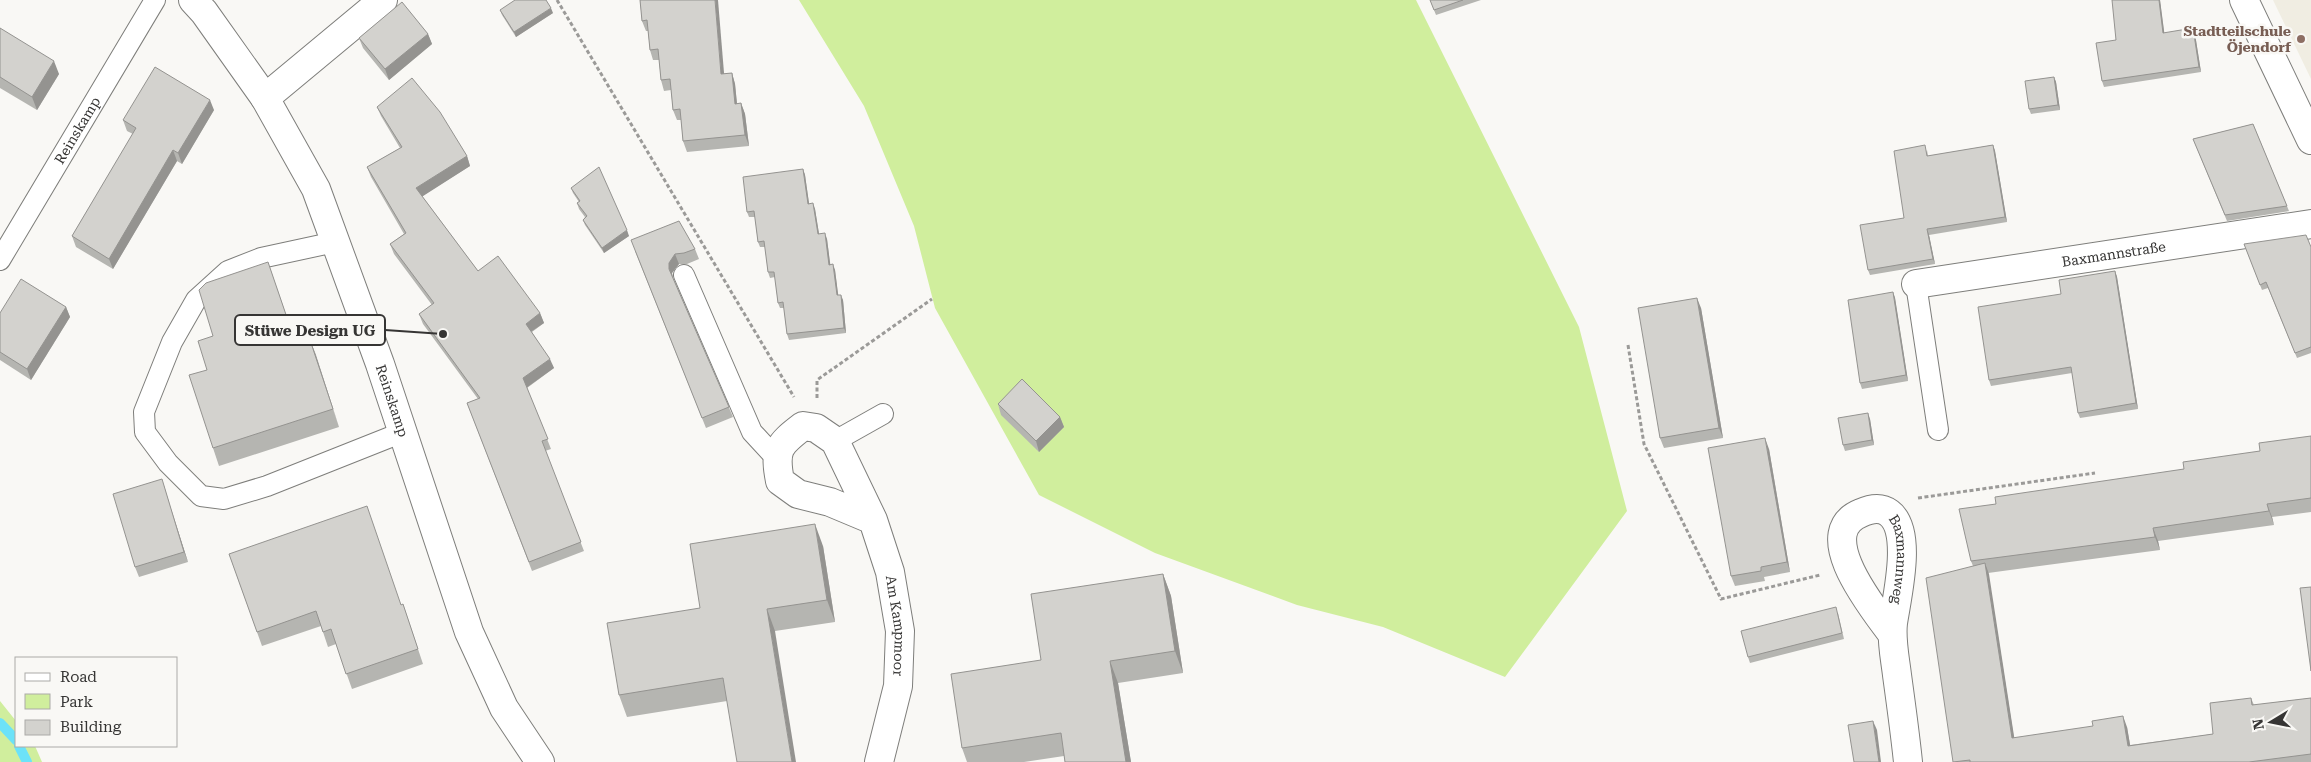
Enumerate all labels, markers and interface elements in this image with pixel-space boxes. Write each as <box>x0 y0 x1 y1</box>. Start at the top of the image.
place label: Stadtteilschule Öjendorf <box>2183 23 2292 55</box>
marker: Stadtteilschule Öjendorf <box>2295 33 2307 45</box>
street label: Reinskamp <box>51 94 103 167</box>
street label: Baxmannstraße <box>2061 238 2167 270</box>
callout: Stüwe Design UG <box>235 315 385 345</box>
text: Stüwe Design UG <box>245 322 376 340</box>
street label: Reinskamp <box>373 362 412 439</box>
street label: Baxmannweg <box>1886 512 1910 606</box>
street label: Am Kampmoor <box>883 574 908 677</box>
legend <box>15 657 178 747</box>
text: Road <box>60 668 97 686</box>
text: Park <box>60 693 94 711</box>
north arrow <box>2246 697 2296 747</box>
text: N <box>2249 717 2267 731</box>
text: Building <box>60 718 122 736</box>

